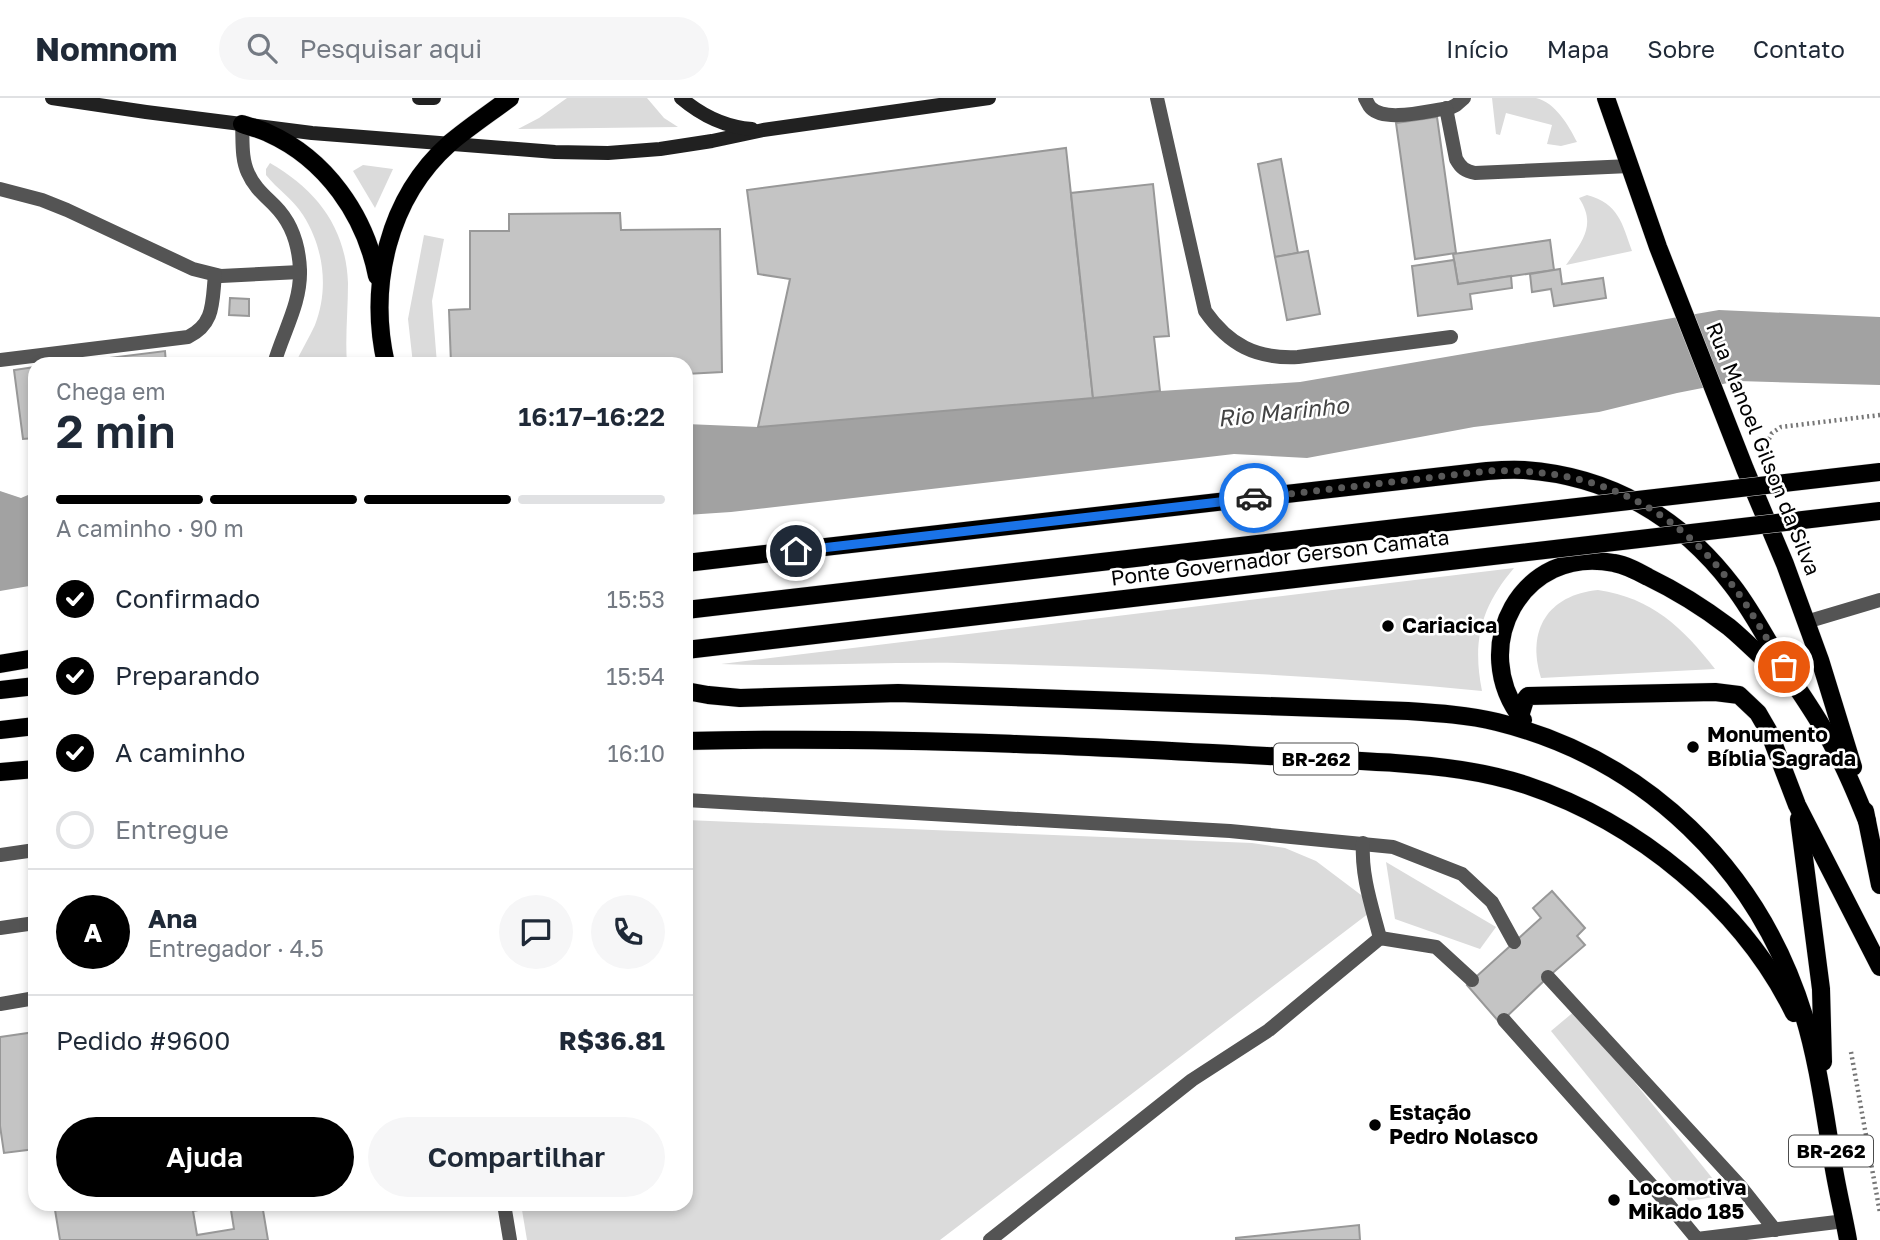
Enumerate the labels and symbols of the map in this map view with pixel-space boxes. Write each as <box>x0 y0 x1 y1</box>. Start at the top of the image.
street label: Rua Manoel Gilson da Silva <box>1701 318 1827 579</box>
water label: Rio Marinho <box>1216 390 1351 432</box>
courier <box>1219 463 1289 533</box>
pin <box>766 521 826 581</box>
street label: Ponte Governador Gerson Camata <box>1109 523 1451 591</box>
place label: Cariacica <box>1402 612 1497 638</box>
marker: Cariacica <box>1380 618 1396 634</box>
pin <box>1754 637 1814 697</box>
place label: Monumento Bíblia Sagrada <box>1707 721 1856 771</box>
marker: Monumento Bíblia Sagrada <box>1685 739 1701 755</box>
road number: BR-262 <box>1274 744 1358 774</box>
place label: Estação Pedro Nolasco <box>1389 1099 1538 1149</box>
marker: Estação Pedro Nolasco <box>1367 1117 1383 1133</box>
road number: BR-262 <box>1789 1135 1873 1166</box>
place label: Locomotiva Mikado 185 <box>1628 1174 1746 1224</box>
marker: Locomotiva Mikado 185 <box>1606 1192 1622 1208</box>

